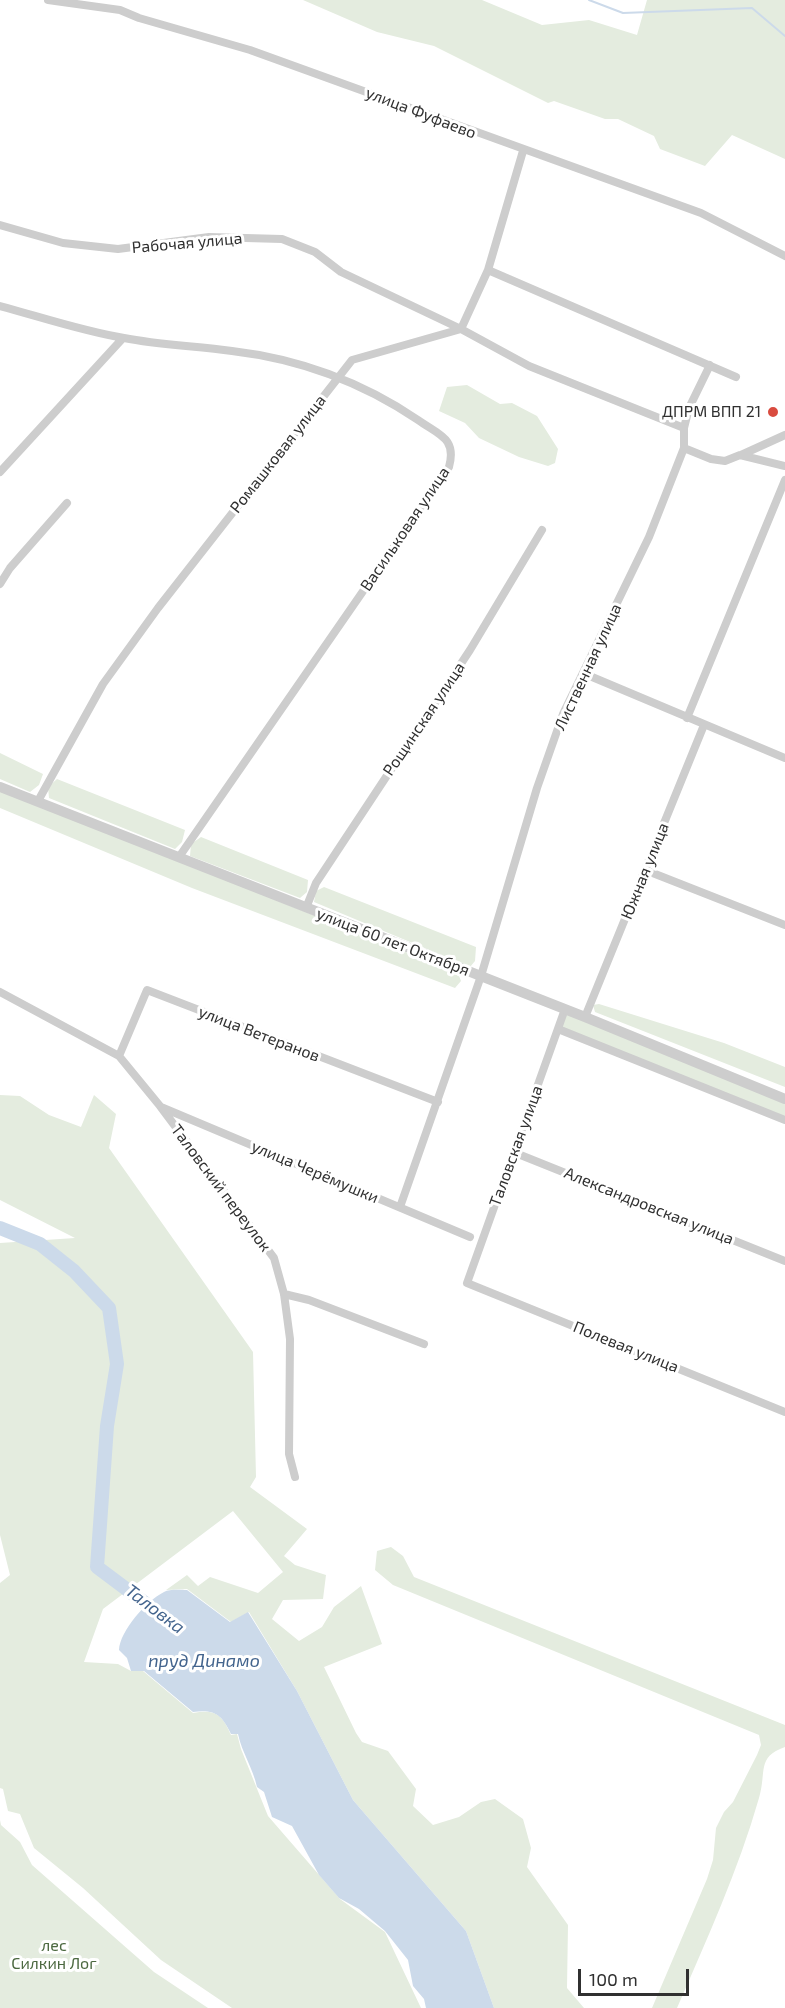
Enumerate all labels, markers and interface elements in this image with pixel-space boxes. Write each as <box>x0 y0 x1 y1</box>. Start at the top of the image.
street label: улица Фуфаево <box>363 83 479 143</box>
street label: Рабочая улица <box>131 229 243 257</box>
street label: Ромашковая улица <box>226 391 330 517</box>
place label: ДПРМ ВПП 21 <box>662 402 761 422</box>
marker: ДПРМ ВПП 21 <box>766 405 780 419</box>
street label: Васильковая улица <box>356 463 454 595</box>
street label: Лиственная улица <box>550 601 626 733</box>
street label: Рощинская улица <box>379 659 469 779</box>
street label: Южная улица <box>617 820 673 922</box>
street label: улица 60 лет Октября <box>314 904 472 980</box>
street label: улица Ветеранов <box>196 1002 322 1066</box>
street label: Таловская улица <box>485 1083 547 1209</box>
street label: Таловский переулок <box>167 1121 275 1255</box>
street label: улица Черёмушки <box>249 1137 381 1207</box>
street label: Александровская улица <box>561 1163 737 1249</box>
street label: Полевая улица <box>570 1317 682 1377</box>
water label: Таловка <box>121 1580 189 1638</box>
water label: пруд Динамо <box>148 1650 260 1672</box>
park label: лес Силкин Лог <box>11 1936 97 1974</box>
scale bar <box>581 1957 692 1995</box>
text: 100 m <box>589 1968 638 1990</box>

